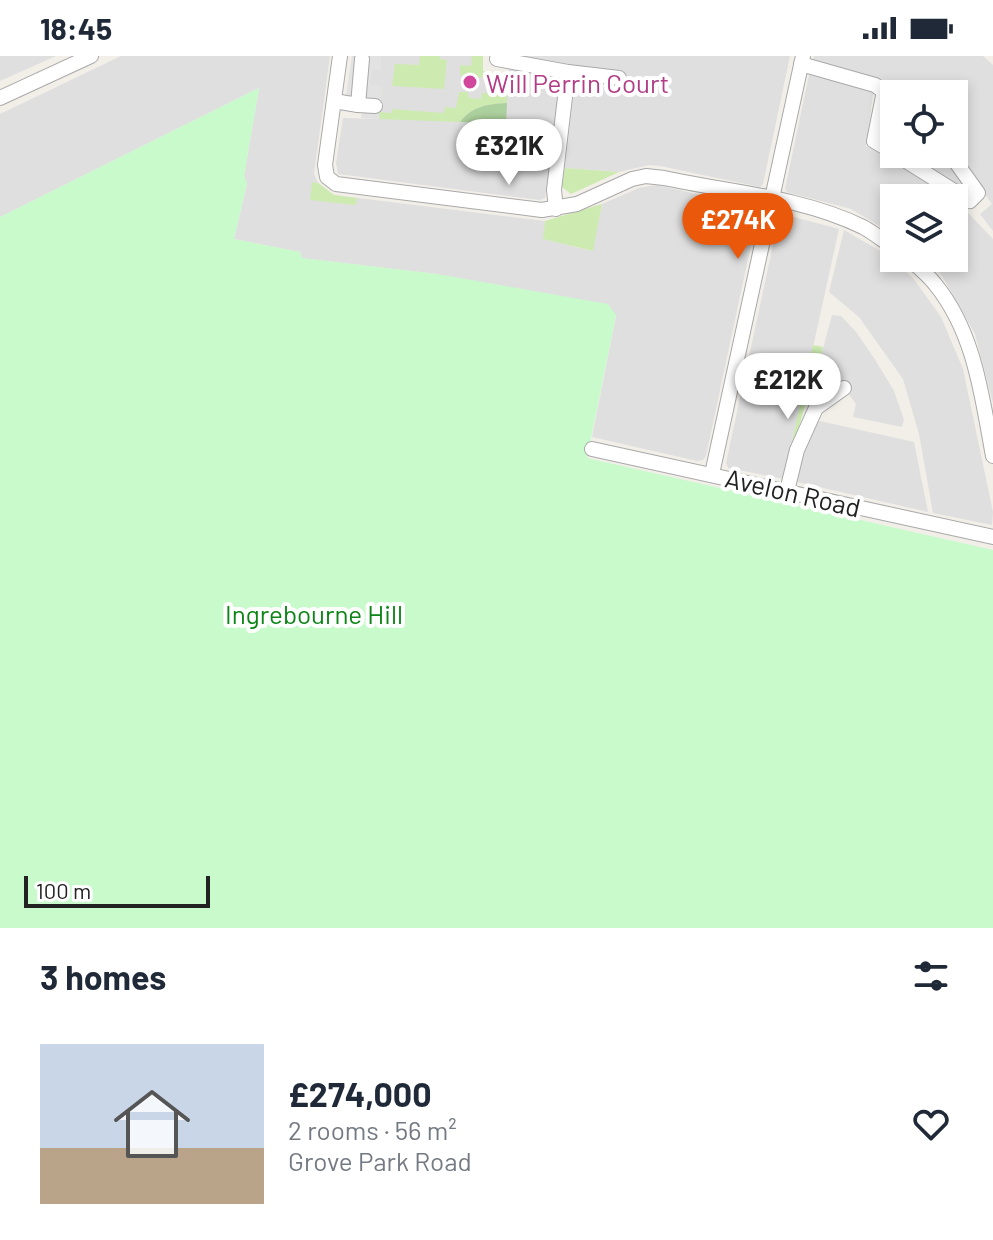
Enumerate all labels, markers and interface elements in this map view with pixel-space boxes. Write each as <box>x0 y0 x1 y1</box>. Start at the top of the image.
text: 18:45 <box>40 10 112 46</box>
place label: Will Perrin Court <box>486 67 669 98</box>
marker: Will Perrin Court <box>461 73 479 91</box>
map controls <box>880 80 968 272</box>
button: locate <box>880 80 968 168</box>
pin: £321K <box>453 119 565 187</box>
text: £321K <box>474 129 544 160</box>
button: layers <box>880 184 968 272</box>
pin: £274K <box>682 193 794 261</box>
text: £274K <box>700 203 776 234</box>
pin: £212K <box>732 353 844 421</box>
text: £212K <box>753 363 823 394</box>
street label: Avelon Road <box>722 461 864 523</box>
park label: Ingrebourne Hill <box>225 598 403 629</box>
scale bar <box>24 872 210 908</box>
text: 100 m <box>36 877 91 903</box>
icon: filters <box>909 954 953 998</box>
text: 3 homes <box>40 956 166 997</box>
text: £274,000 <box>288 1073 432 1114</box>
icon: home <box>104 1076 200 1172</box>
icon: heart <box>909 1102 953 1146</box>
text: 2 rooms · 56 m² <box>288 1114 457 1145</box>
text: Grove Park Road <box>288 1145 472 1176</box>

